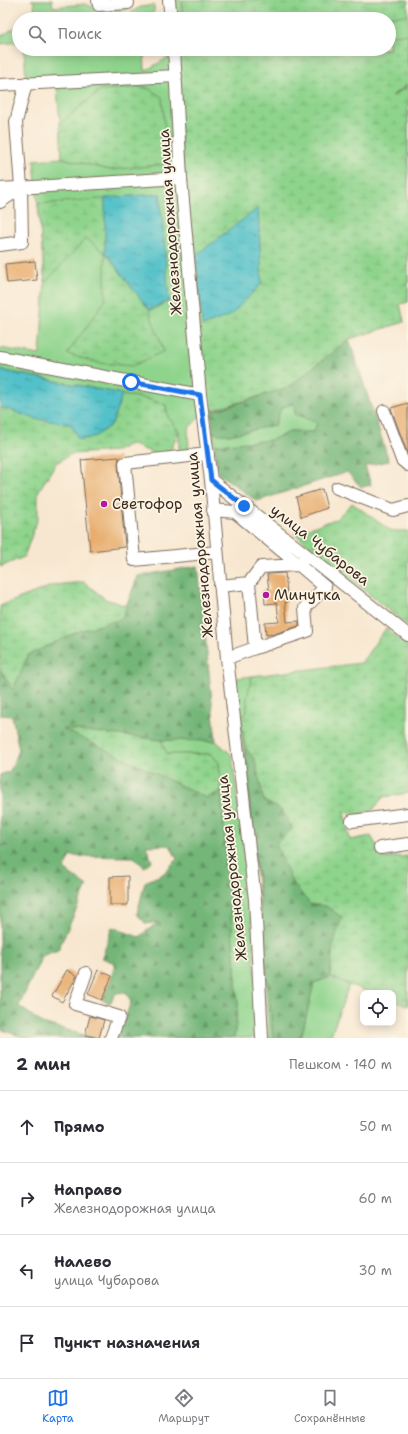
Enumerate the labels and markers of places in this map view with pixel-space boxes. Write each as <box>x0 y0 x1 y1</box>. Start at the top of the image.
place label: Светофор <box>112 494 183 514</box>
marker: Светофор <box>99 499 109 509</box>
place label: Минутка <box>274 585 341 605</box>
marker: Минутка <box>261 590 271 600</box>

